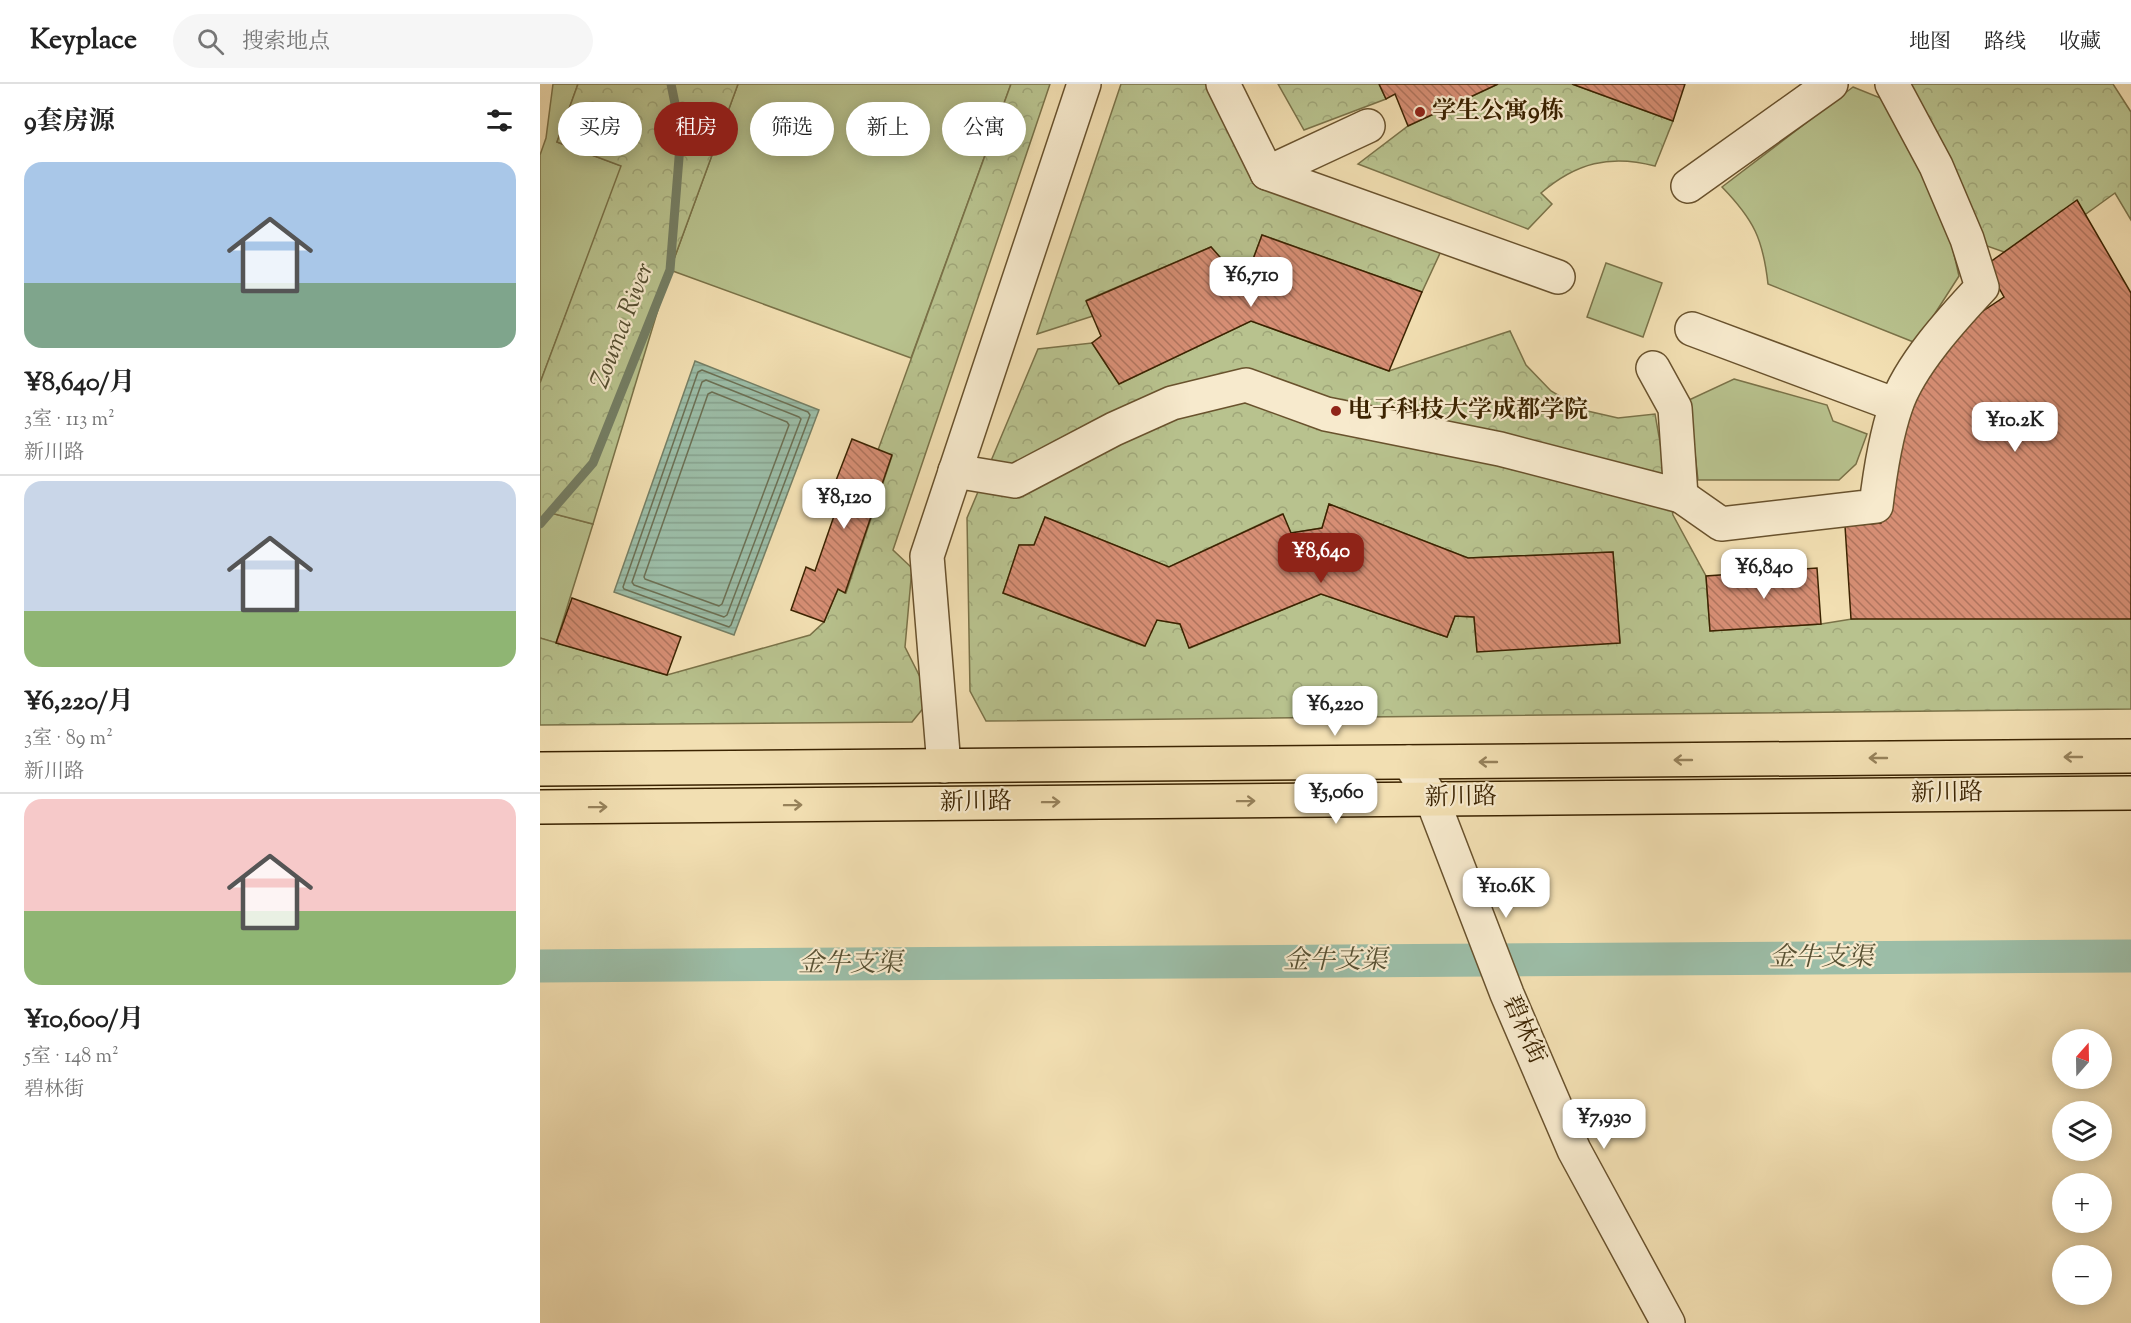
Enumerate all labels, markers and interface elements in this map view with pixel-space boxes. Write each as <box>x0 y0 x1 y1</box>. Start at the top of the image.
search box <box>173 14 593 68</box>
text: Keyplace <box>30 21 137 61</box>
icon: search <box>194 25 227 58</box>
text: 搜索地点 <box>242 27 330 59</box>
text: 地图 <box>1909 28 1951 58</box>
text: 路线 <box>1984 28 2026 58</box>
text: 收藏 <box>2059 28 2101 58</box>
place label: 学生公寓9栋 <box>1432 95 1564 129</box>
chip: 买房 <box>558 102 642 156</box>
chip: 租房 <box>654 102 738 156</box>
chip: 筛选 <box>750 102 834 156</box>
chip: 新上 <box>846 102 930 156</box>
chip: 公寓 <box>942 102 1026 156</box>
text: 9套房源 <box>24 104 115 141</box>
icon: filters <box>483 104 516 137</box>
marker: 学生公寓9栋 <box>1413 105 1427 119</box>
icon: home <box>216 201 324 309</box>
pin: ¥6,710 <box>1202 257 1300 308</box>
water label: Zouma River <box>582 258 664 394</box>
text: ¥6,710 <box>1223 262 1279 291</box>
text: ¥8,640/月 <box>24 365 135 402</box>
place label: 电子科技大学成都学院 <box>1348 394 1588 428</box>
pin: ¥10.2K <box>1966 402 2064 453</box>
marker: 电子科技大学成都学院 <box>1329 404 1343 418</box>
text: 3室 · 113 m² <box>24 406 115 435</box>
text: ¥10.2K <box>1986 407 2044 436</box>
text: 新川路 <box>24 439 84 468</box>
pin: ¥8,120 <box>795 479 893 530</box>
text: ¥8,120 <box>816 484 872 513</box>
icon: home <box>216 520 324 628</box>
pin: ¥8,640 <box>1272 533 1370 584</box>
text: ¥8,640 <box>1292 538 1350 567</box>
pin: ¥6,840 <box>1715 549 1813 600</box>
text: ¥6,840 <box>1735 554 1793 583</box>
text: ¥6,220/月 <box>24 684 134 721</box>
pin: ¥6,220 <box>1286 686 1384 737</box>
text: ¥6,220 <box>1306 691 1364 720</box>
text: 3室 · 89 m² <box>24 725 113 754</box>
one-way arrow <box>2063 751 2083 763</box>
one-way arrow <box>1868 752 1888 764</box>
one-way arrow <box>1673 754 1693 766</box>
one-way arrow <box>1478 756 1498 768</box>
text: 新川路 <box>24 758 84 787</box>
pin: ¥5,060 <box>1287 774 1385 825</box>
street label: 新川路 <box>1911 776 1983 812</box>
text: ¥5,060 <box>1308 779 1364 808</box>
street label: 新川路 <box>1425 780 1497 816</box>
street label: 新川路 <box>940 785 1012 821</box>
one-way arrow <box>1236 795 1256 806</box>
one-way arrow <box>1041 797 1061 808</box>
one-way arrow <box>783 799 803 811</box>
one-way arrow <box>588 801 608 813</box>
icon: home <box>216 838 324 946</box>
pin: ¥10.6K <box>1457 868 1555 919</box>
text: ¥10.6K <box>1477 873 1535 902</box>
water label: 金牛支渠 <box>1769 940 1876 977</box>
water label: 金牛支渠 <box>1283 943 1390 980</box>
water label: 金牛支渠 <box>798 946 905 983</box>
street label: 碧林街 <box>1493 990 1553 1070</box>
text: ¥10,600/月 <box>24 1002 144 1039</box>
north arrow <box>2052 1029 2112 1089</box>
map controls <box>2052 1029 2112 1305</box>
text: 5室 · 148 m² <box>24 1043 119 1072</box>
text: 碧林街 <box>24 1076 84 1105</box>
pin: ¥7,930 <box>1555 1099 1653 1150</box>
button: layers <box>2052 1101 2112 1161</box>
text: ¥7,930 <box>1577 1104 1631 1133</box>
button: + <box>2052 1173 2112 1233</box>
button: − <box>2052 1245 2112 1305</box>

